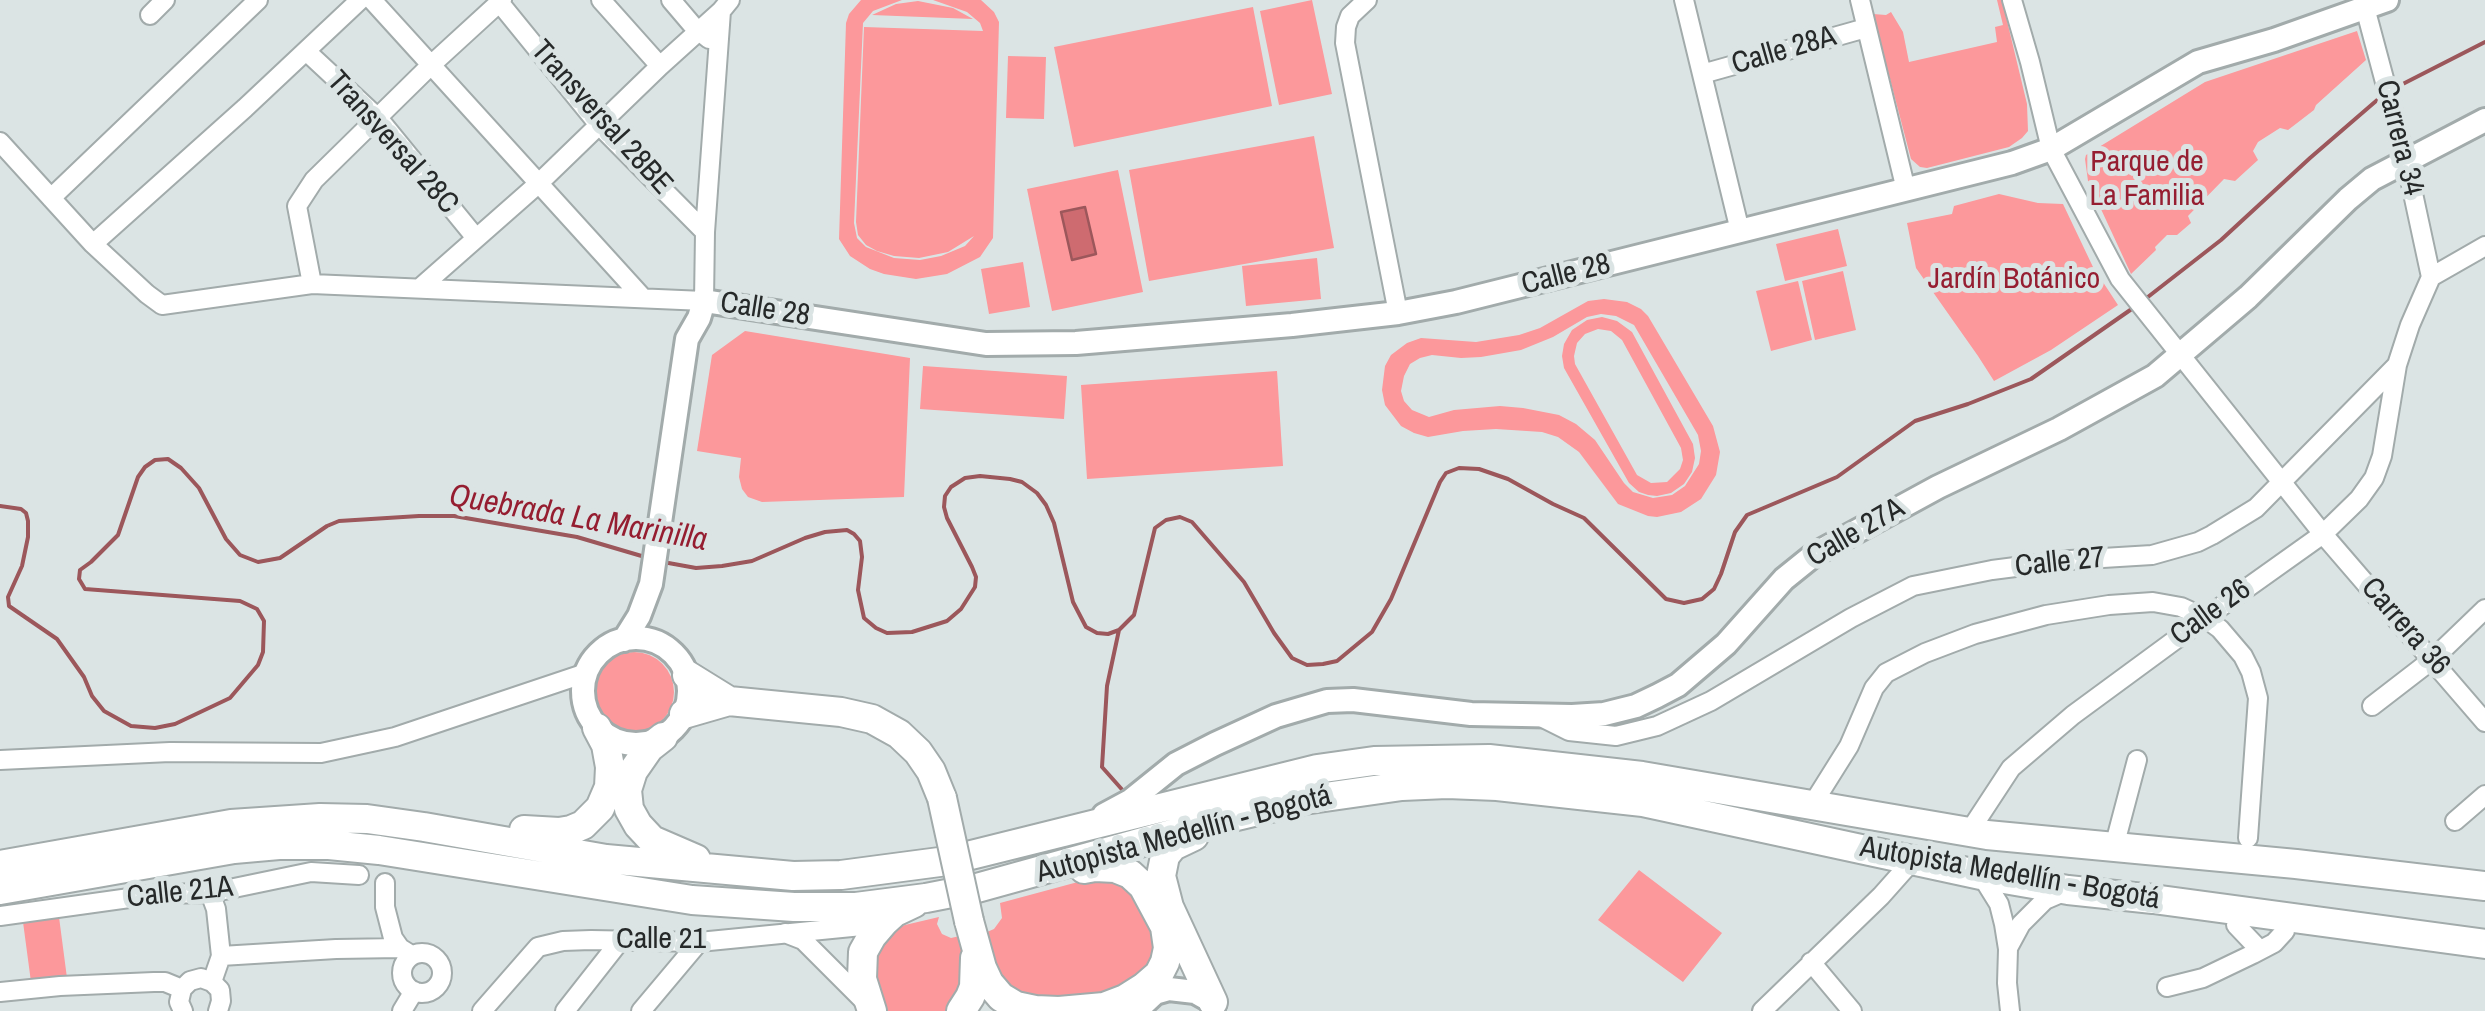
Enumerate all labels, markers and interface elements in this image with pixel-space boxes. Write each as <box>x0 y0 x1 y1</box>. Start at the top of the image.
street label: Calle 28A <box>1728 19 1840 83</box>
street label: Transversal 28BE <box>523 34 679 202</box>
street label: Transversal 28C <box>319 64 465 222</box>
street label: Carrera 34 <box>2367 77 2431 199</box>
park label: Parque de La Familia <box>2089 145 2205 216</box>
street label: Calle 28 <box>1518 247 1614 303</box>
park label: Jardín Botánico <box>1928 262 2100 298</box>
street label: Calle 28 <box>718 285 812 335</box>
water label: Quebrada La Marinilla <box>446 477 710 561</box>
street label: Calle 27A <box>1801 491 1911 575</box>
street label: Calle 27 <box>2013 540 2107 586</box>
street label: Carrera 36 <box>2353 571 2457 683</box>
street label: Calle 26 <box>2164 572 2258 654</box>
street label: Autopista Medellín - Bogotá <box>1033 778 1335 892</box>
street label: Autopista Medellín - Bogotá <box>1857 830 2163 918</box>
street label: Calle 21A <box>125 870 235 916</box>
street label: Calle 21 <box>616 922 706 958</box>

